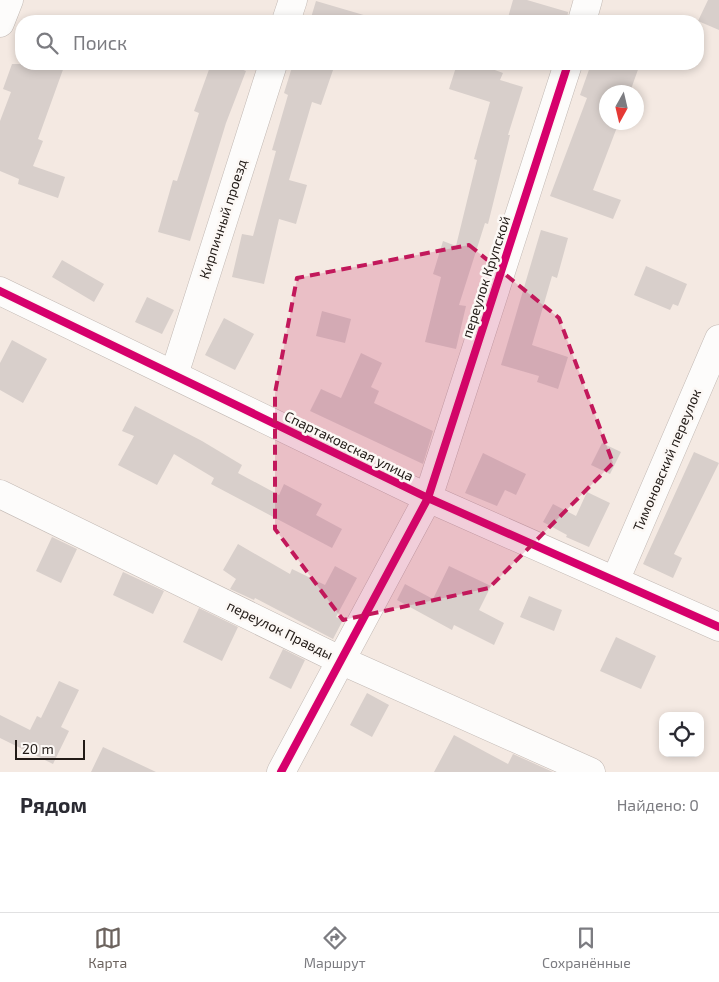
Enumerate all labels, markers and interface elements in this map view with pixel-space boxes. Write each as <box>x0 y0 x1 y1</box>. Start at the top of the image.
search box <box>15 15 704 70</box>
icon: search <box>33 29 61 57</box>
text: Поиск <box>73 31 127 54</box>
north arrow <box>599 85 644 130</box>
street label: Кирпичный проезд <box>195 157 250 281</box>
street label: переулок Крупской <box>458 214 513 340</box>
street label: Тимоновский переулок <box>629 386 704 534</box>
street label: Спартаковская улица <box>282 407 417 484</box>
street label: переулок Правды <box>224 596 336 663</box>
map controls <box>659 712 704 757</box>
button: locate <box>659 712 704 757</box>
scale bar <box>15 737 85 760</box>
text: 20 m <box>22 740 54 757</box>
text: Рядом <box>20 792 87 817</box>
text: Найдено: 0 <box>617 795 699 814</box>
tab: Карта <box>88 924 127 971</box>
tab: Маршрут <box>304 924 366 971</box>
tab: Сохранённые <box>542 924 631 971</box>

